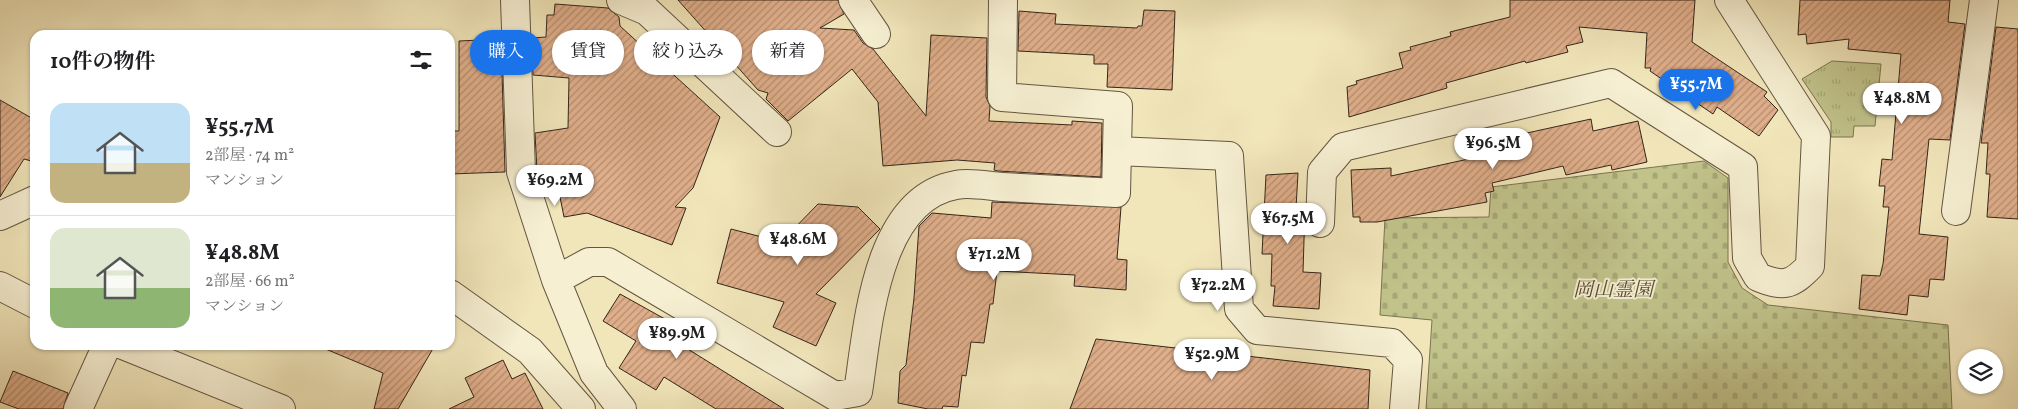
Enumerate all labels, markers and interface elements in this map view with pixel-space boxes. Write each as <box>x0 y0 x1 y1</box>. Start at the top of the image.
chip: 購入 <box>470 30 542 75</box>
chip: 賃貸 <box>552 30 624 75</box>
chip: 絞り込み <box>634 30 742 75</box>
chip: 新着 <box>752 30 824 75</box>
icon: filters <box>407 46 435 74</box>
text: 10件の物件 <box>50 48 155 77</box>
pin: ¥55.7M <box>1655 68 1737 111</box>
text: ¥55.7M <box>1670 74 1722 96</box>
pin: ¥48.8M <box>1861 82 1943 125</box>
text: ¥48.8M <box>1874 88 1930 110</box>
text: ¥55.7M <box>205 113 274 142</box>
icon: home <box>90 123 150 183</box>
pin: ¥96.5M <box>1452 128 1534 170</box>
text: ¥96.5M <box>1465 133 1521 155</box>
text: 2部屋 · 74 m² <box>205 145 294 167</box>
pin: ¥69.2M <box>514 164 596 207</box>
text: マンション <box>205 170 284 192</box>
text: ¥69.2M <box>527 170 583 192</box>
pin: ¥67.5M <box>1247 202 1329 245</box>
text: ¥67.5M <box>1262 208 1314 230</box>
pin: ¥48.6M <box>757 224 839 266</box>
text: ¥48.6M <box>770 229 826 251</box>
pin: ¥71.2M <box>953 238 1035 281</box>
text: ¥48.8M <box>205 239 280 268</box>
text: ¥71.2M <box>968 244 1020 266</box>
icon: home <box>90 248 150 308</box>
pin: ¥72.2M <box>1177 270 1259 312</box>
text: 2部屋 · 66 m² <box>205 271 295 293</box>
text: ¥72.2M <box>1191 275 1245 297</box>
park label: 岡山霊園 <box>1573 277 1656 305</box>
text: マンション <box>205 296 284 318</box>
pin: ¥89.9M <box>636 318 718 360</box>
text: ¥89.9M <box>649 323 705 345</box>
pin: ¥52.9M <box>1171 338 1253 381</box>
text: ¥52.9M <box>1185 344 1239 366</box>
map controls <box>1958 349 2003 394</box>
button: layers <box>1958 349 2003 394</box>

